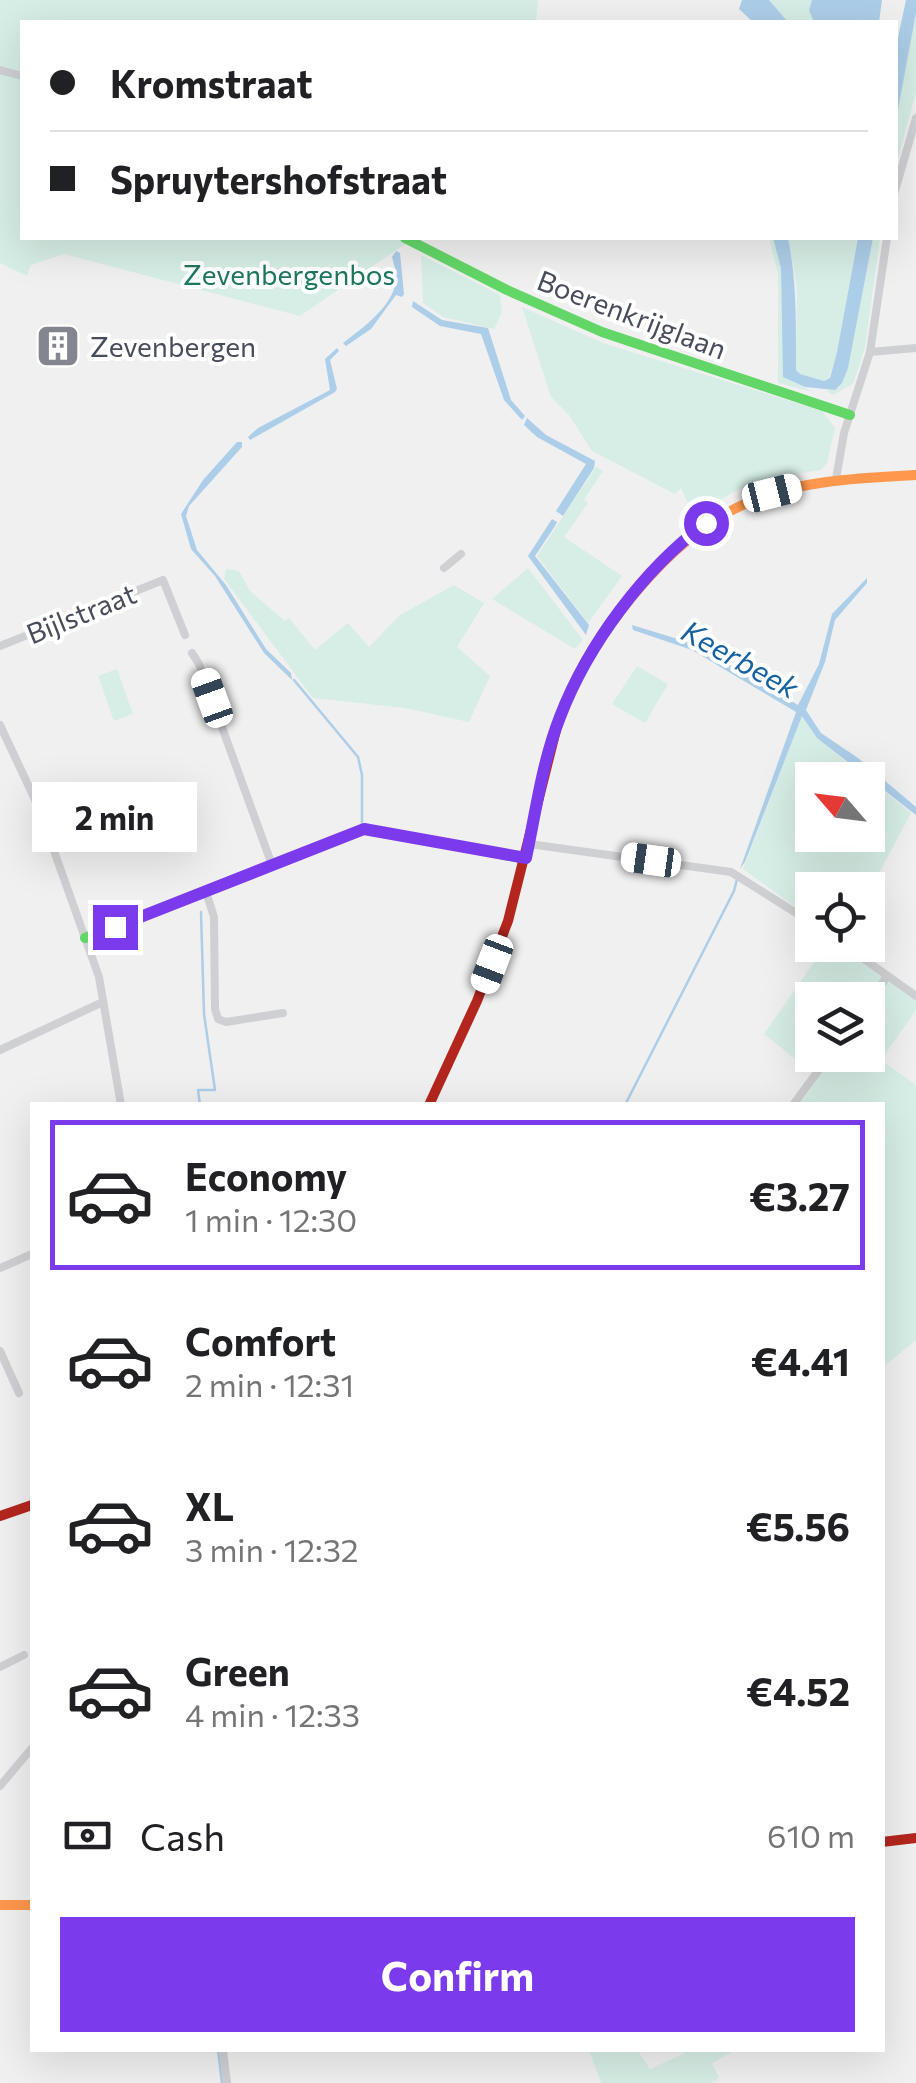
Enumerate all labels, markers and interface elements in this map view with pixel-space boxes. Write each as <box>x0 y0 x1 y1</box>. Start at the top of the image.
text: Kromstraat <box>110 59 312 106</box>
text: Spruytershofstraat <box>110 155 447 202</box>
park label: Zevenbergenbos <box>183 257 395 291</box>
street label: Boerenkrijglaan <box>533 262 731 366</box>
building icon: Zevenbergen <box>35 323 81 369</box>
place label: Zevenbergen <box>90 329 256 363</box>
car <box>739 471 805 515</box>
route start <box>684 501 729 546</box>
street label: Bijlstraat <box>21 576 141 650</box>
water label: Keerbeek <box>676 611 807 706</box>
car <box>188 665 236 731</box>
north arrow <box>795 762 885 852</box>
map controls <box>795 762 885 1072</box>
callout: 2 min <box>32 782 198 852</box>
text: 2 min <box>75 797 154 837</box>
car <box>619 841 683 879</box>
button: locate <box>795 872 885 962</box>
route end <box>93 905 138 950</box>
car <box>467 931 517 997</box>
button: layers <box>795 982 885 1072</box>
icon: car <box>65 1150 155 1240</box>
text: Economy <box>185 1152 347 1199</box>
text: €3.27 <box>749 1172 850 1219</box>
text: 1 min · 12:30 <box>185 1199 357 1239</box>
icon: car <box>65 1315 155 1405</box>
text: Comfort <box>185 1317 336 1364</box>
text: €4.41 <box>751 1337 850 1384</box>
text: 2 min · 12:31 <box>185 1364 354 1404</box>
icon: car <box>65 1480 155 1570</box>
text: XL <box>185 1482 234 1529</box>
text: €5.56 <box>746 1502 850 1549</box>
text: 3 min · 12:32 <box>185 1529 359 1569</box>
icon: car <box>65 1645 155 1735</box>
text: Green <box>185 1647 290 1694</box>
text: €4.52 <box>746 1667 850 1714</box>
text: 4 min · 12:33 <box>185 1694 360 1734</box>
icon: cash <box>60 1808 115 1863</box>
text: Cash <box>140 1812 225 1859</box>
text: 610 m <box>767 1815 855 1855</box>
button: Confirm <box>60 1917 855 2032</box>

